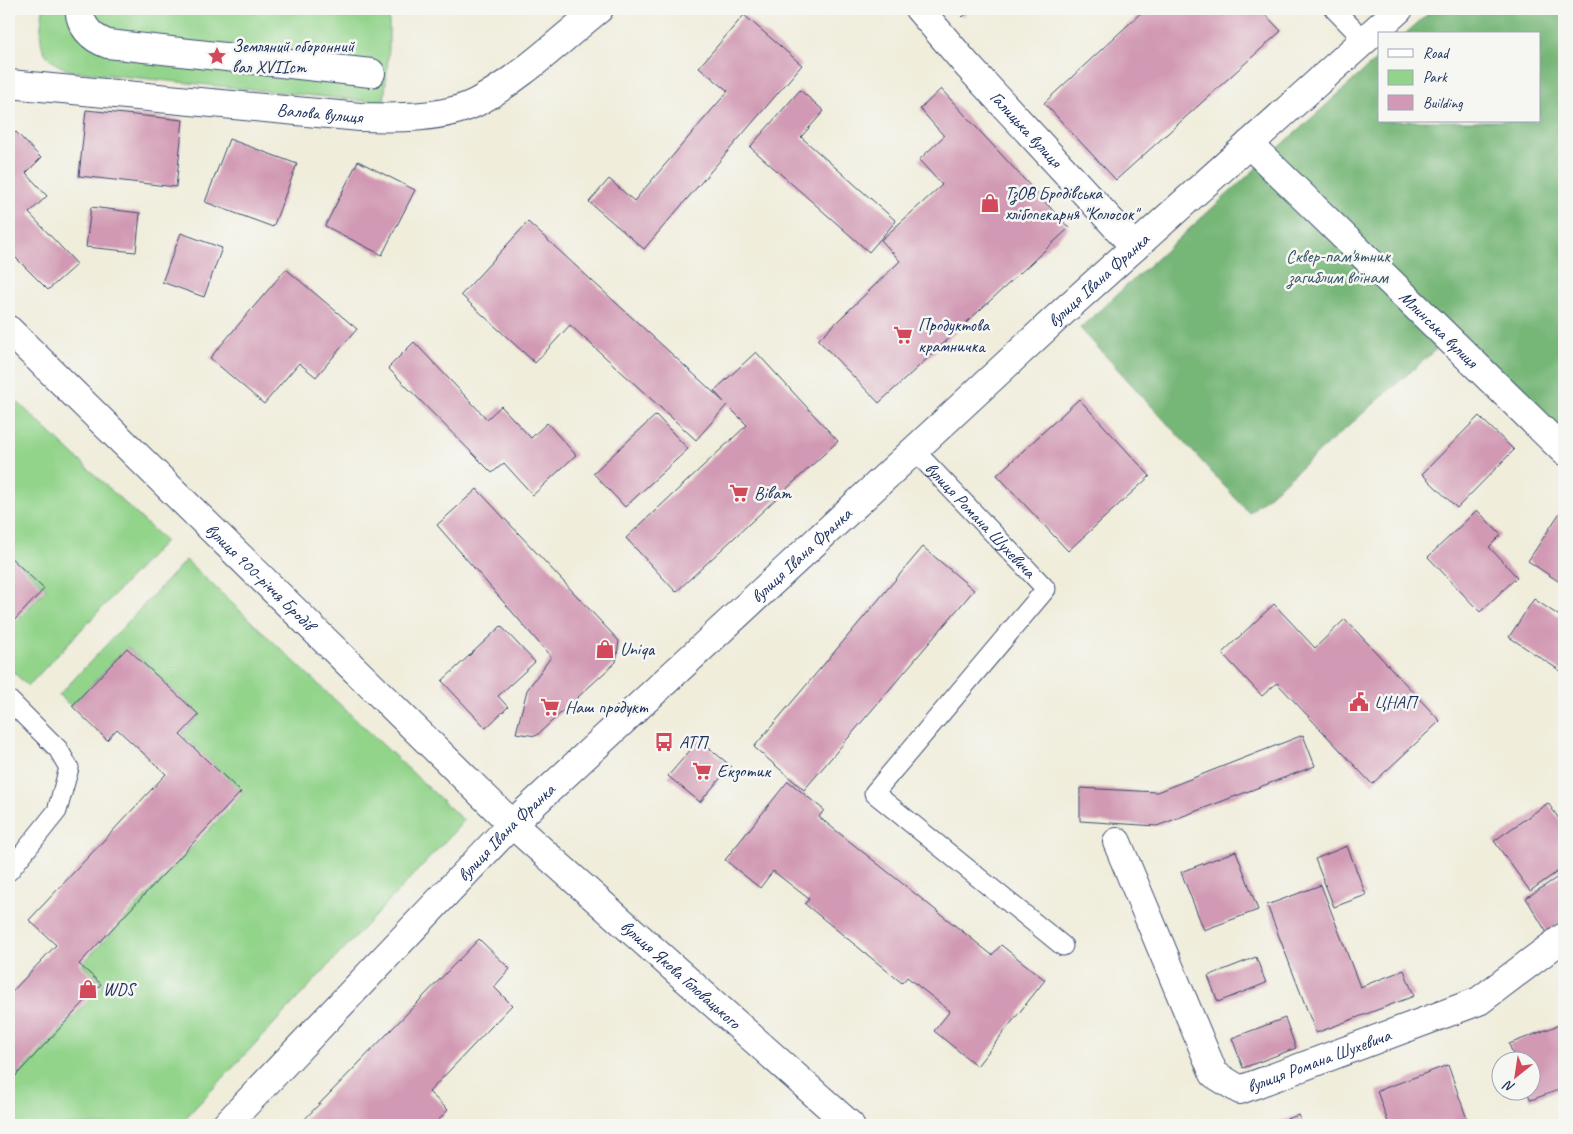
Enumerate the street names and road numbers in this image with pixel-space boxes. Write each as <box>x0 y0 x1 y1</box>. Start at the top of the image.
street label: Галицька вулиця <box>985 86 1068 173</box>
street label: Валова вулиця <box>276 98 365 128</box>
street label: вулиця Івана Франка <box>1043 228 1155 332</box>
street label: Млинська вулиця <box>1395 286 1484 373</box>
street label: вулиця Романа Шухевича <box>920 457 1041 583</box>
street label: вулиця Івана Франка <box>746 502 857 607</box>
street label: вулиця 900-річчя Бродів <box>201 518 322 638</box>
street label: вулиця Івана Франка <box>452 778 560 886</box>
street label: вулиця Якова Головацького <box>616 915 747 1035</box>
street label: вулиця Романа Шухевича <box>1244 1024 1395 1097</box>

